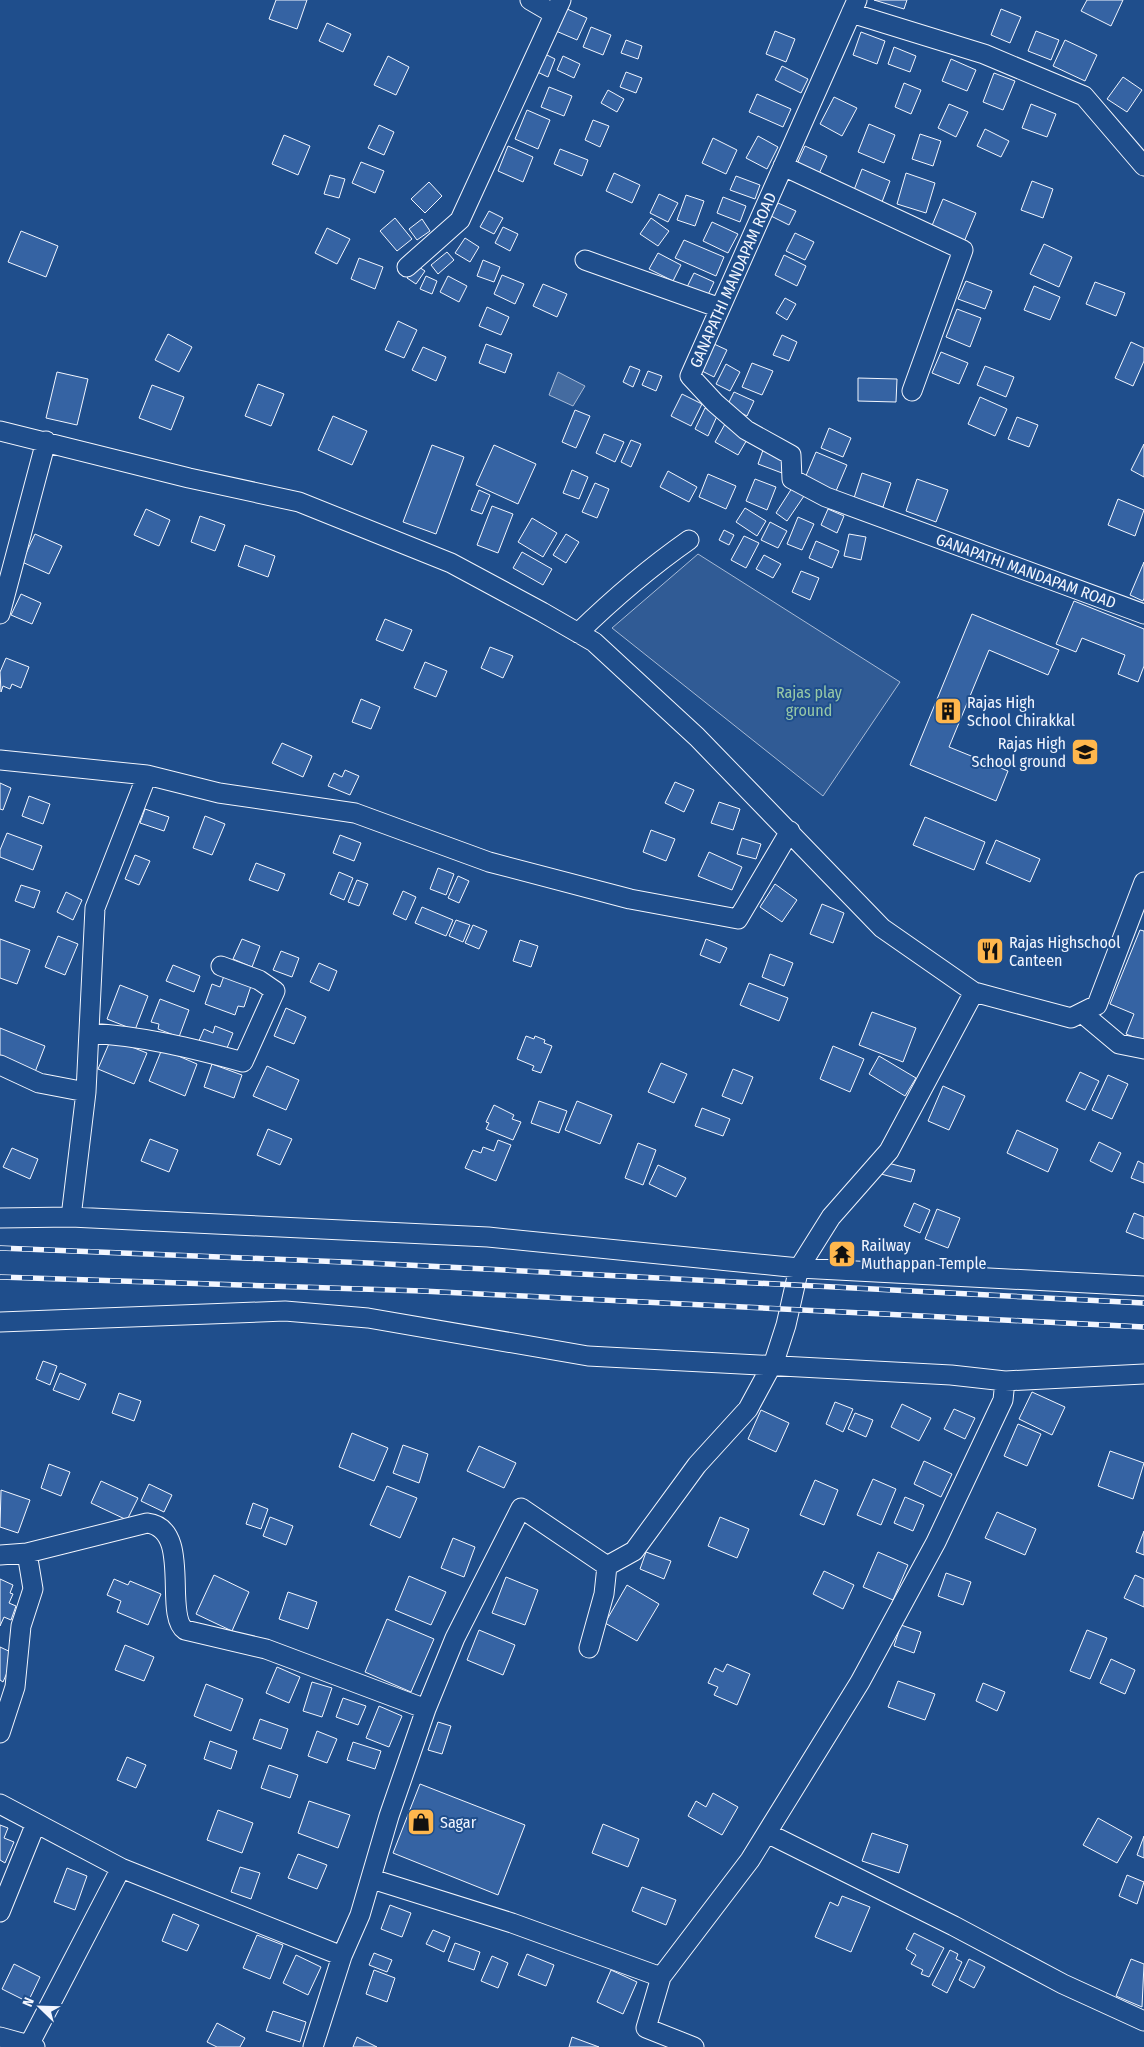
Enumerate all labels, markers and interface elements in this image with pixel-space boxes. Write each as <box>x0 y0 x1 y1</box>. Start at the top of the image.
street label: GANAPATHI MANDAPAM ROAD <box>686 189 780 371</box>
street label: GANAPATHI MANDAPAM ROAD <box>933 530 1119 612</box>
park label: Rajas play ground <box>776 683 843 720</box>
place label: Rajas High School Chirakkal <box>967 693 1075 730</box>
building icon: Rajas High School Chirakkal <box>933 696 963 726</box>
place label: Rajas High School ground <box>972 734 1066 771</box>
school or university icon: Rajas High School ground <box>1070 737 1100 767</box>
place label: Rajas Highschool Canteen <box>1009 933 1120 970</box>
restaurant icon: Rajas Highschool Canteen <box>975 936 1005 966</box>
place label: Railway Muthappan Temple <box>861 1236 987 1273</box>
temple icon: Railway Muthappan Temple <box>827 1239 857 1269</box>
shop icon: Sagar <box>406 1807 436 1837</box>
place label: Sagar <box>440 1813 477 1832</box>
north arrow <box>15 1982 65 2032</box>
text: N <box>19 1995 38 2009</box>

